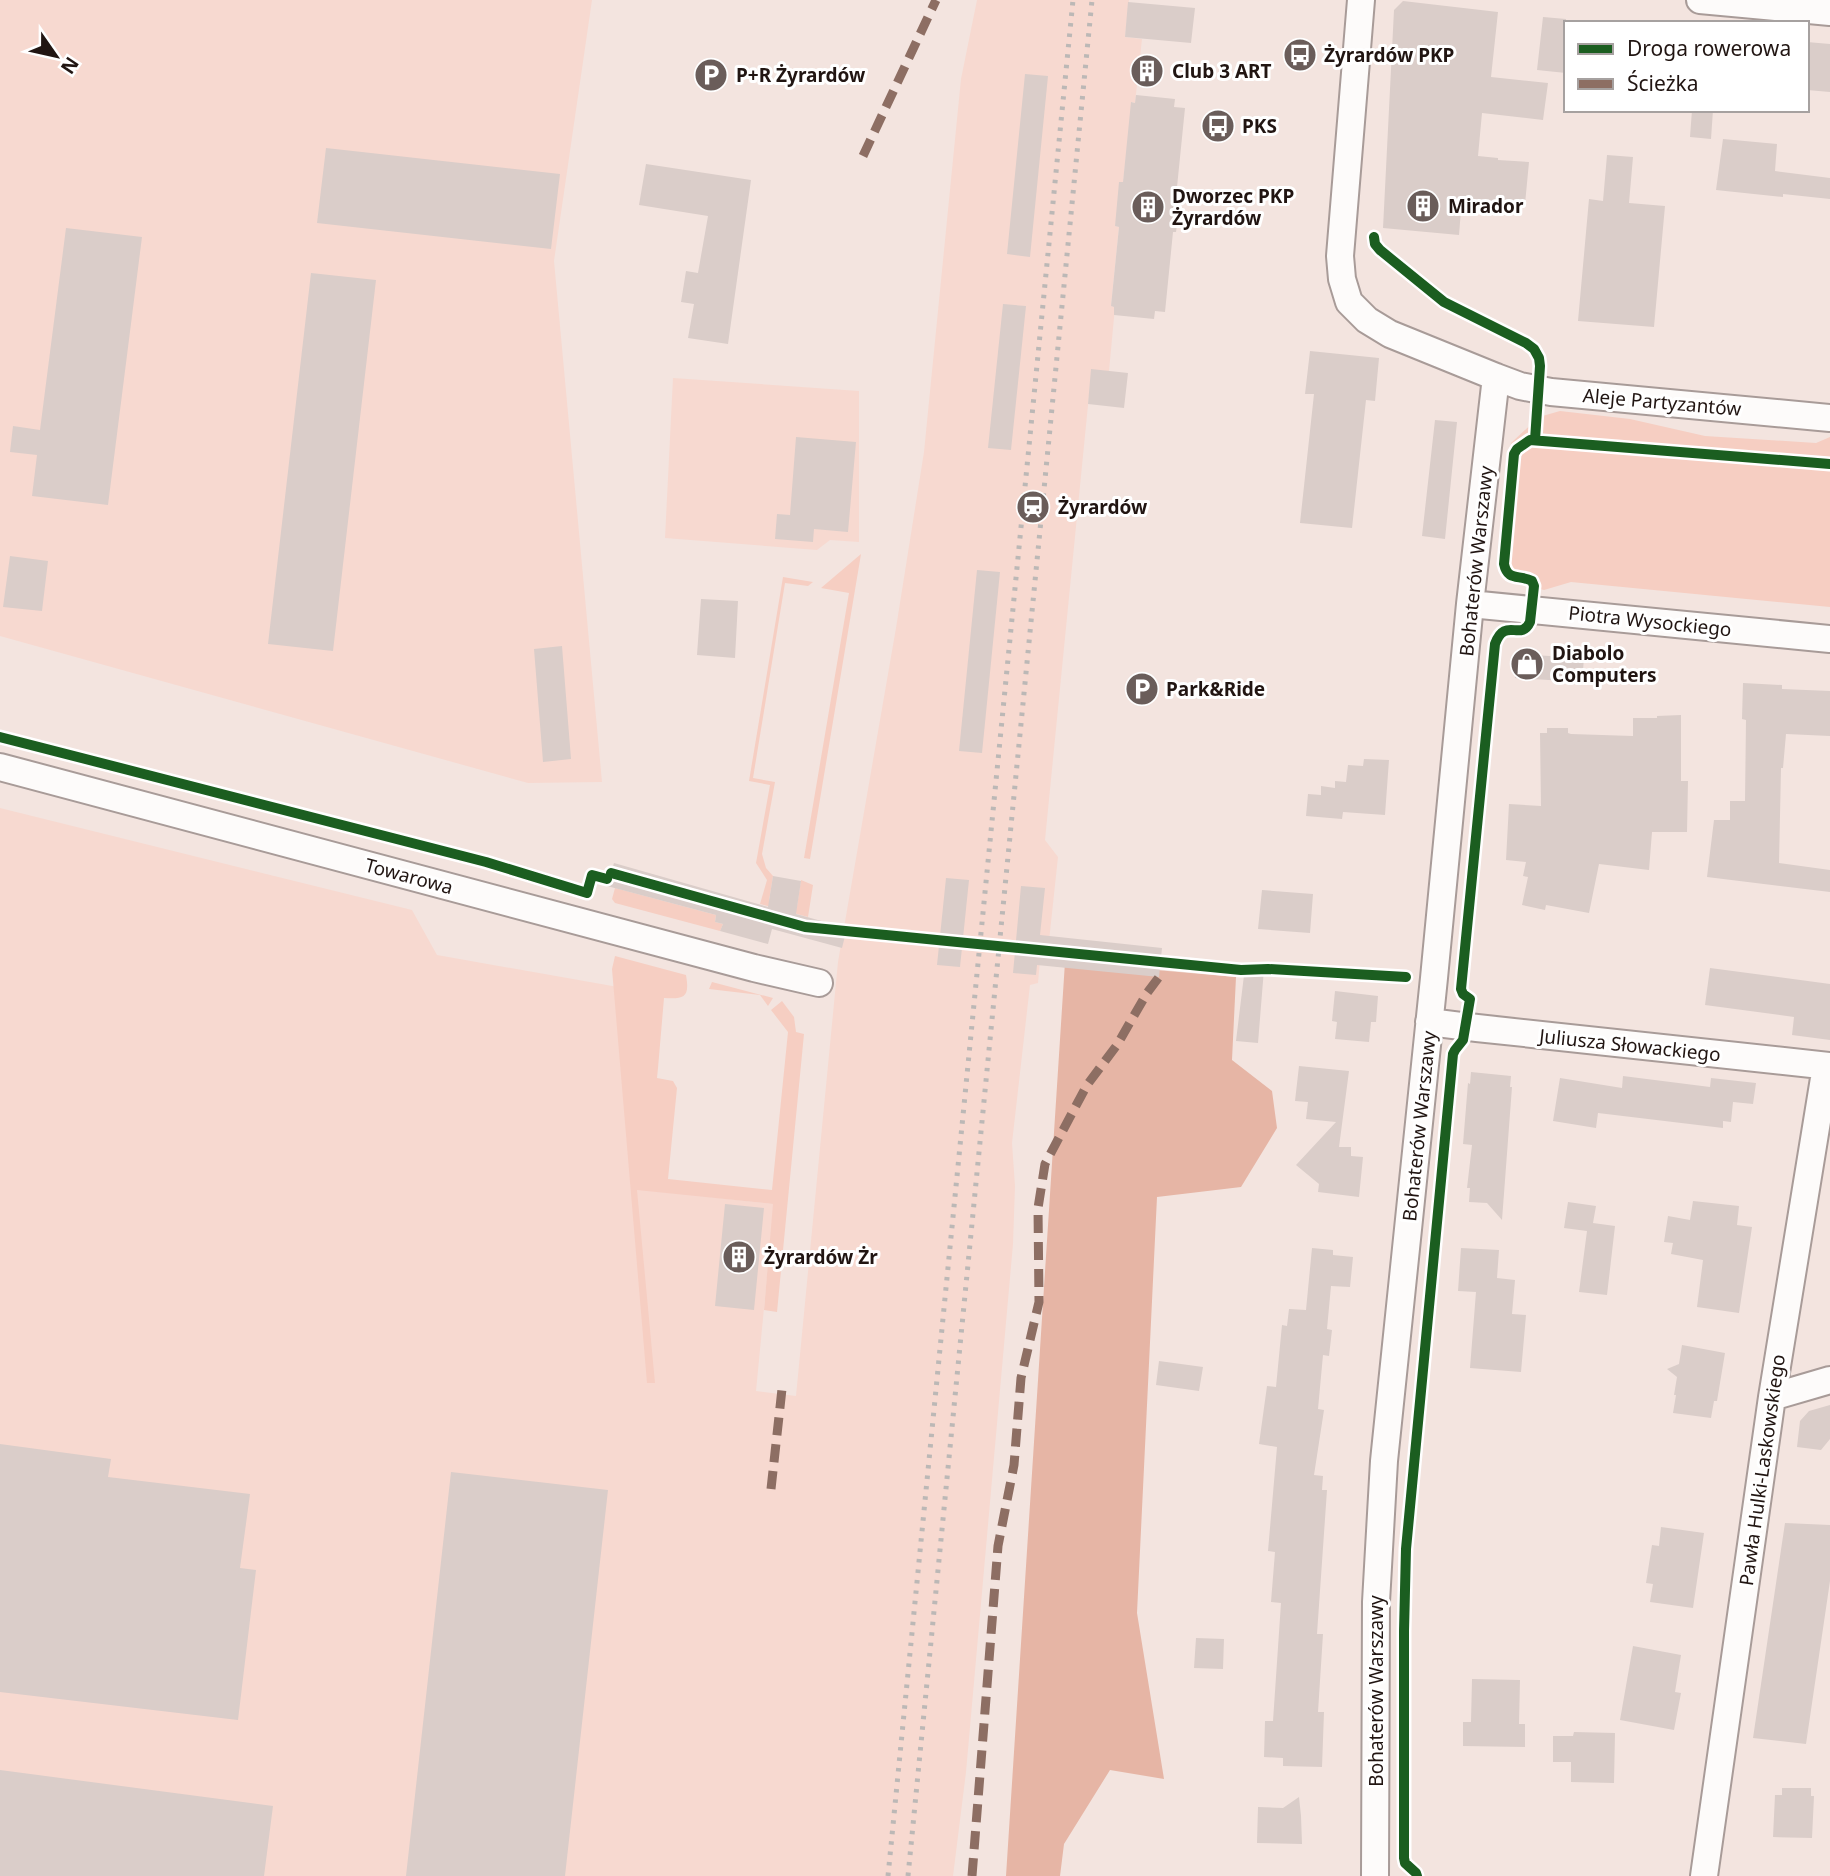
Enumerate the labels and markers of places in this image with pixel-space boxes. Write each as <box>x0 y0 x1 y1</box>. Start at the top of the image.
bus stop icon: Żyrardów PKP <box>1281 36 1319 74</box>
place label: Żyrardów PKP <box>1324 42 1454 68</box>
building icon: Club 3 ART <box>1128 52 1166 90</box>
parking icon: P+R Żyrardów <box>692 56 730 94</box>
place label: Club 3 ART <box>1172 58 1272 84</box>
place label: P+R Żyrardów <box>736 62 866 88</box>
bus stop icon: PKS <box>1199 107 1237 145</box>
place label: PKS <box>1242 113 1277 139</box>
place label: Dworzec PKP Żyrardów <box>1172 183 1294 231</box>
building icon: Mirador <box>1404 187 1442 225</box>
building icon: Dworzec PKP Żyrardów <box>1129 188 1167 226</box>
place label: Mirador <box>1448 193 1524 219</box>
station icon: Żyrardów <box>1014 488 1052 526</box>
place label: Żyrardów <box>1058 494 1148 520</box>
place label: Diabolo Computers <box>1552 640 1657 688</box>
shop icon: Diabolo Computers <box>1508 645 1546 683</box>
parking icon: Park&Ride <box>1123 670 1161 708</box>
place label: Park&Ride <box>1166 676 1265 702</box>
building icon: Żyrardów Żr <box>720 1238 758 1276</box>
place label: Żyrardów Żr <box>764 1244 878 1270</box>

